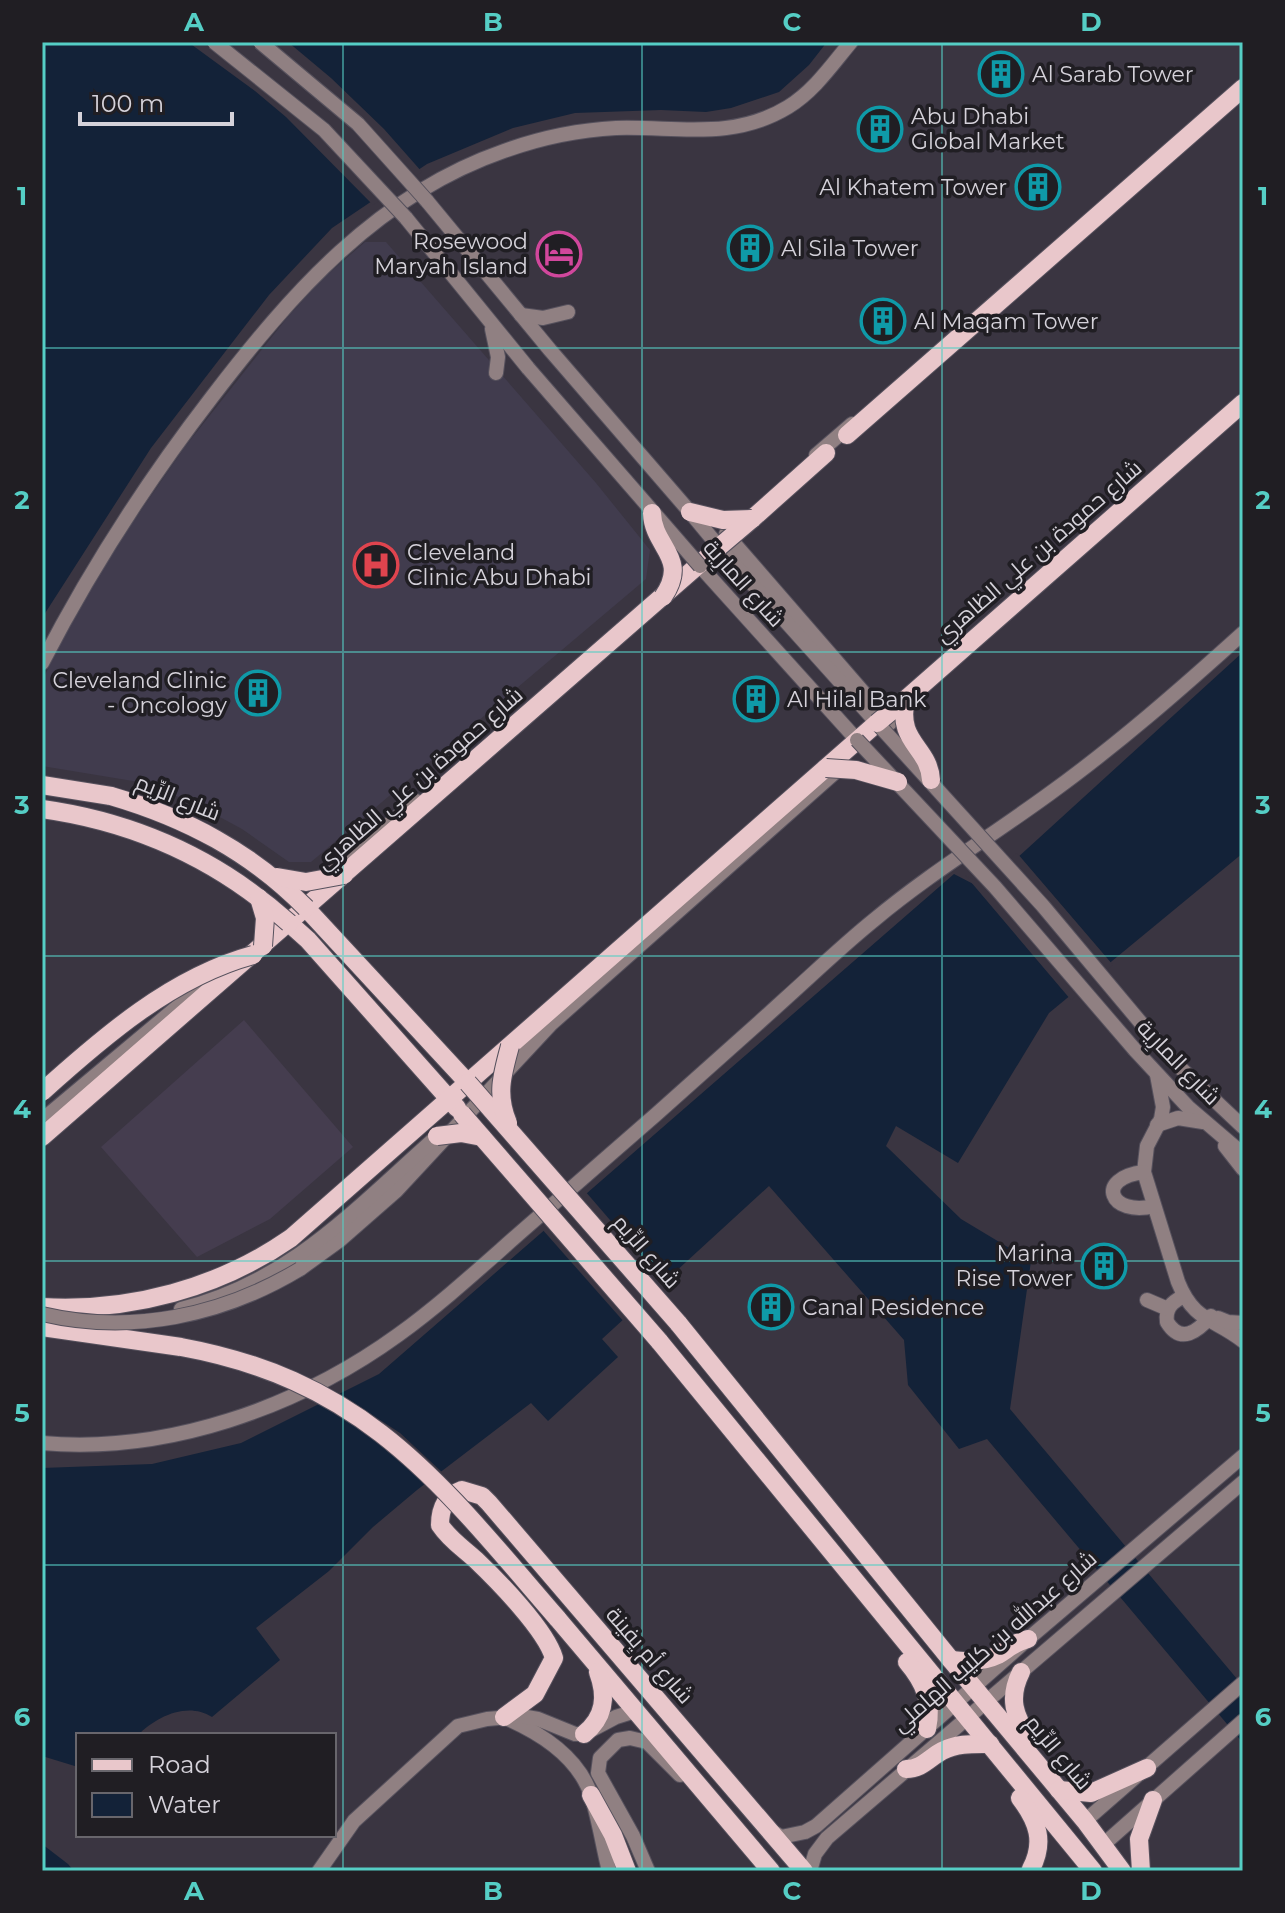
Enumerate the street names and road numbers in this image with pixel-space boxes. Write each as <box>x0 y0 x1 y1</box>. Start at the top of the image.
street label: شارع حمودة بن علي الظاهري <box>929 454 1149 651</box>
street label: شارع المارِية <box>696 534 790 633</box>
street label: شارع حمودة بن علي الظاهري <box>310 681 530 878</box>
street label: شارع الرِّيم <box>131 768 224 829</box>
street label: شارع المارِية <box>1130 1014 1226 1112</box>
street label: شارع الرِّيم <box>606 1209 686 1295</box>
street label: شارع عبدالله بن كليب الهاملي <box>886 1544 1104 1740</box>
street label: شارع أم يِفينة <box>599 1601 699 1711</box>
street label: شارع الرِّيم <box>1018 1710 1098 1796</box>

